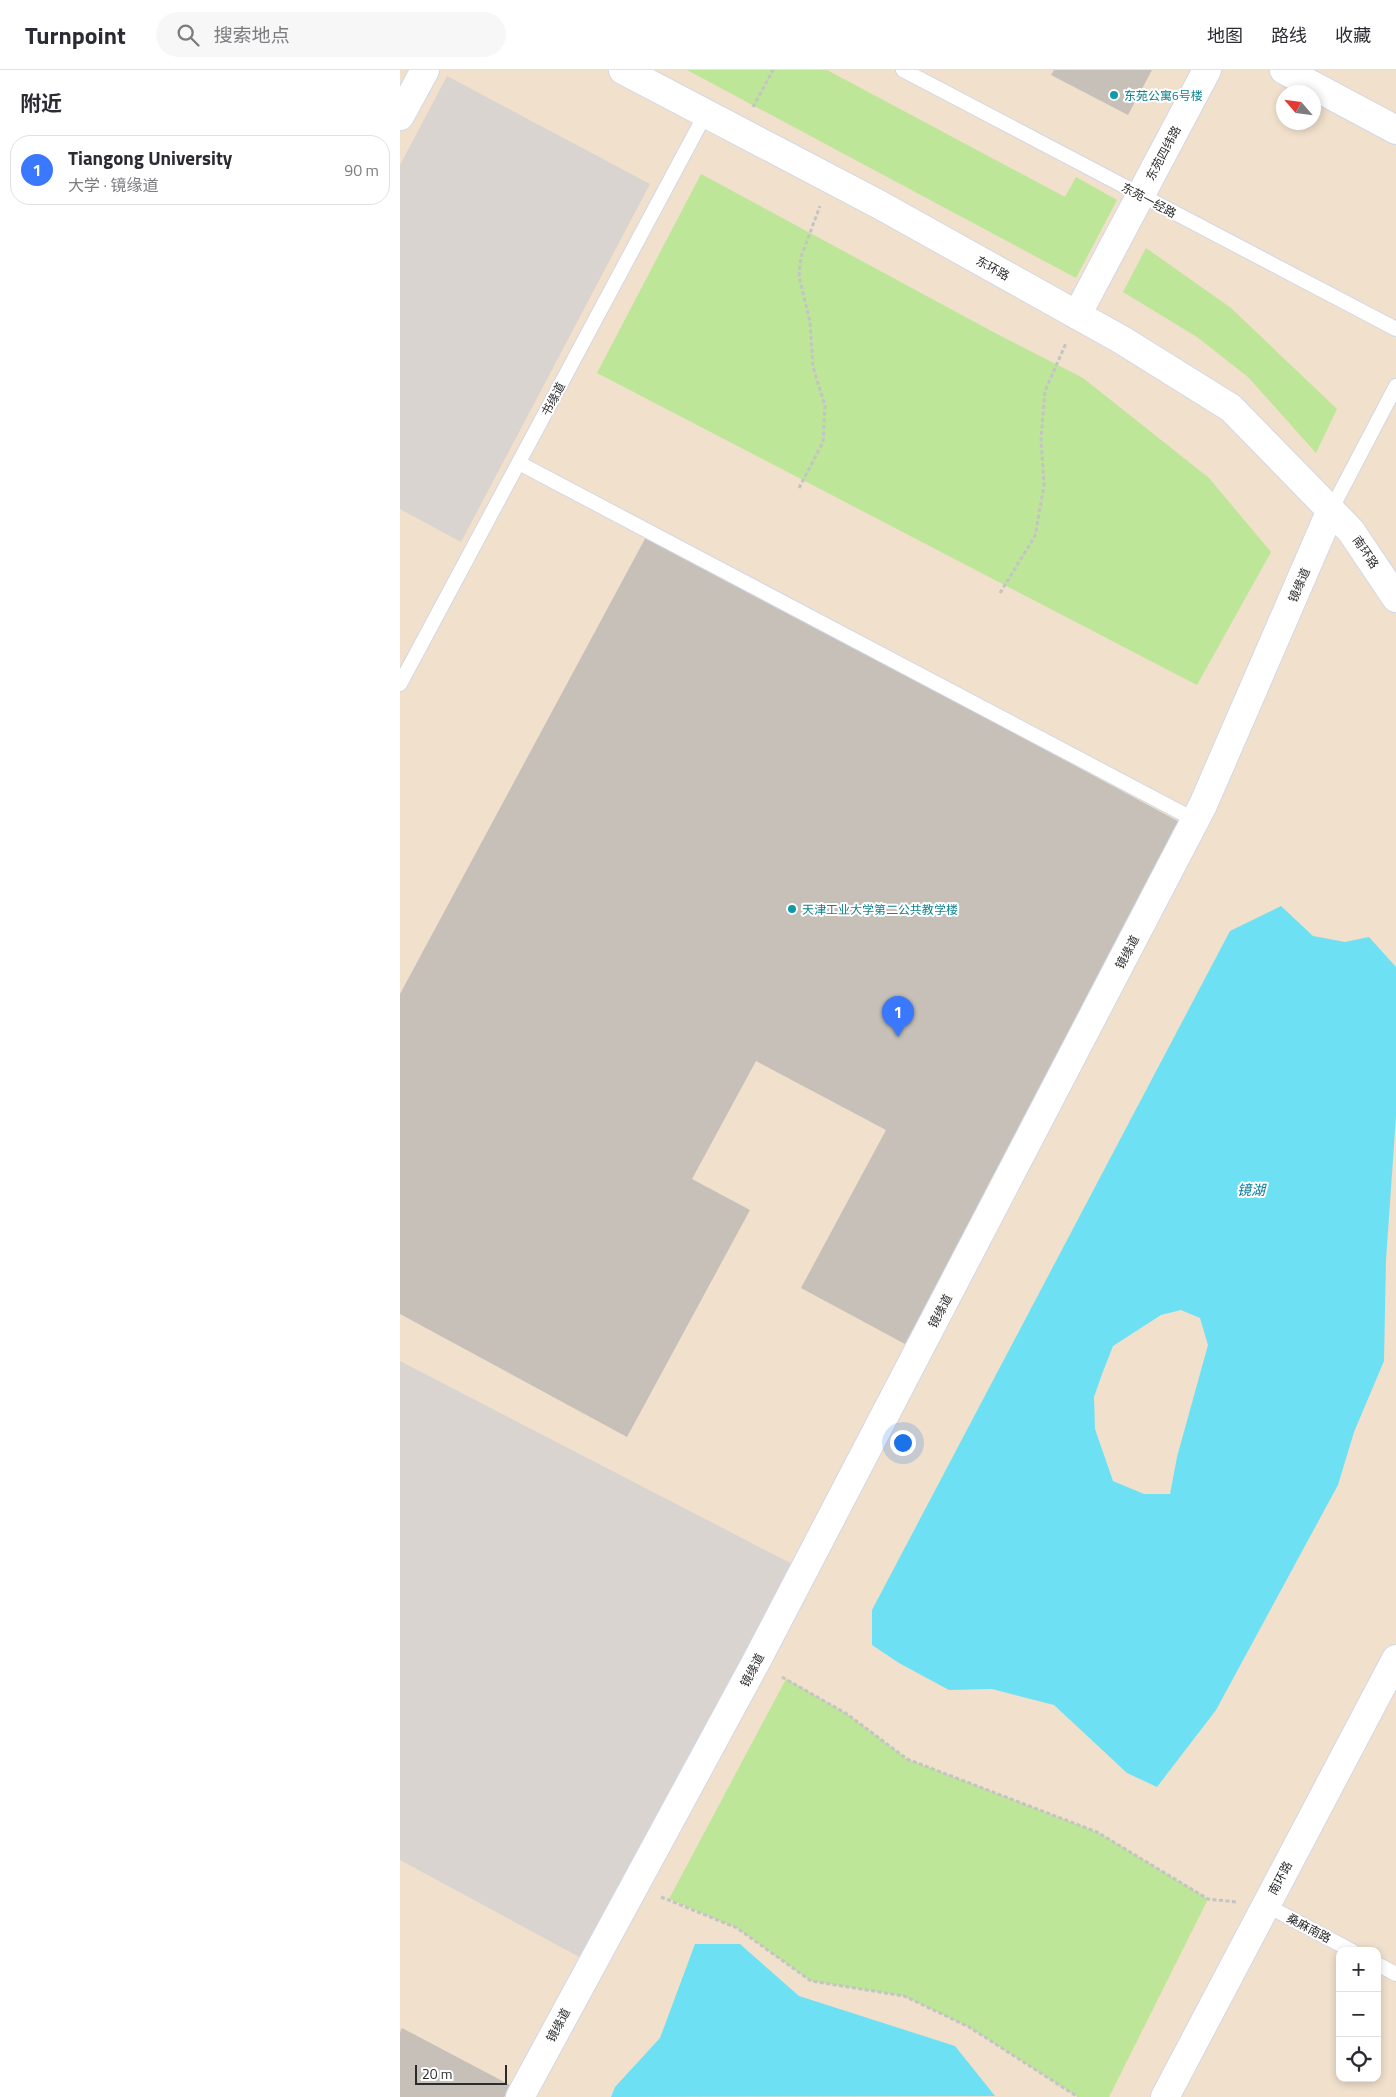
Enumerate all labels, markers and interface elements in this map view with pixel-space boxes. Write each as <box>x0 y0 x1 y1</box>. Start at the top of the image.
search box <box>156 12 506 57</box>
text: Turnpoint <box>25 17 126 53</box>
text: 搜索地点 <box>214 20 290 49</box>
icon: search <box>174 21 202 49</box>
text: 地图 <box>1207 22 1243 49</box>
text: 路线 <box>1271 22 1307 49</box>
text: 收藏 <box>1335 22 1371 49</box>
north arrow <box>1276 85 1321 130</box>
place label: 东苑公寓6号楼 <box>1124 86 1203 105</box>
text: 附近 <box>20 87 62 119</box>
marker: 东苑公寓6号楼 <box>1108 89 1120 101</box>
street label: 东苑四纬路 <box>1141 122 1185 184</box>
text: Tiangong University <box>68 143 232 172</box>
text: 1 <box>33 158 41 182</box>
text: 90 m <box>344 158 379 182</box>
text: 大学 · 镜缘道 <box>68 173 159 197</box>
street label: 东苑一经路 <box>1118 178 1180 222</box>
street label: 东环路 <box>973 251 1013 285</box>
street label: 书缘道 <box>536 379 570 419</box>
street label: 南环路 <box>1348 532 1384 572</box>
street label: 镜缘道 <box>1283 565 1315 605</box>
place label: 天津工业大学第二公共教学楼 <box>802 900 958 919</box>
marker: 天津工业大学第二公共教学楼 <box>786 903 798 915</box>
street label: 镜缘道 <box>1110 932 1144 972</box>
pin: 1 <box>882 996 914 1037</box>
water label: 镜湖 <box>1237 1179 1267 1200</box>
street label: 镜缘道 <box>923 1291 957 1331</box>
your location <box>890 1430 916 1456</box>
street label: 镜缘道 <box>735 1650 769 1690</box>
street label: 南环路 <box>1263 1858 1297 1898</box>
street label: 桑麻南路 <box>1283 1908 1335 1948</box>
map controls <box>1336 1947 1381 2082</box>
button: + <box>1336 1947 1381 1992</box>
button: − <box>1336 1992 1381 2037</box>
street label: 镜缘道 <box>541 2005 575 2045</box>
button: locate <box>1336 2037 1381 2082</box>
scale bar <box>415 2062 508 2085</box>
text: 20 m <box>422 2063 452 2084</box>

